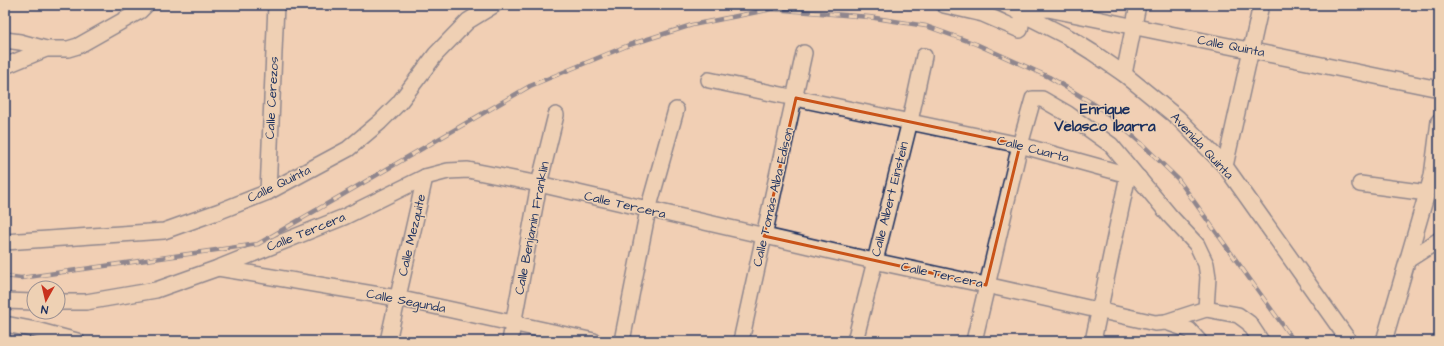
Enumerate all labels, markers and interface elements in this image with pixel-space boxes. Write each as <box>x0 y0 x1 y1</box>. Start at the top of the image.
street label: Calle Quinta <box>1196 31 1267 61</box>
street label: Calle Cerezos <box>261 56 283 140</box>
district label: Enrique Velasco Ibarra <box>1053 99 1156 137</box>
street label: Avenida Quinta <box>1166 109 1238 184</box>
street label: Calle Tomás Alba Edison <box>748 125 798 268</box>
street label: Calle Cuarta <box>995 131 1071 167</box>
street label: Calle Albert Einstein <box>867 139 913 258</box>
street label: Calle Benjamín Franklin <box>510 159 554 296</box>
street label: Calle Quinta <box>244 161 314 207</box>
street label: Calle Tercera <box>582 187 668 223</box>
street label: Calle Mezquite <box>394 192 430 278</box>
street label: Calle Tercera <box>264 208 348 256</box>
street label: Calle Tercera <box>899 258 985 293</box>
north arrow <box>26 280 66 320</box>
street label: Calle Segunda <box>365 284 448 319</box>
text: N <box>40 301 49 317</box>

